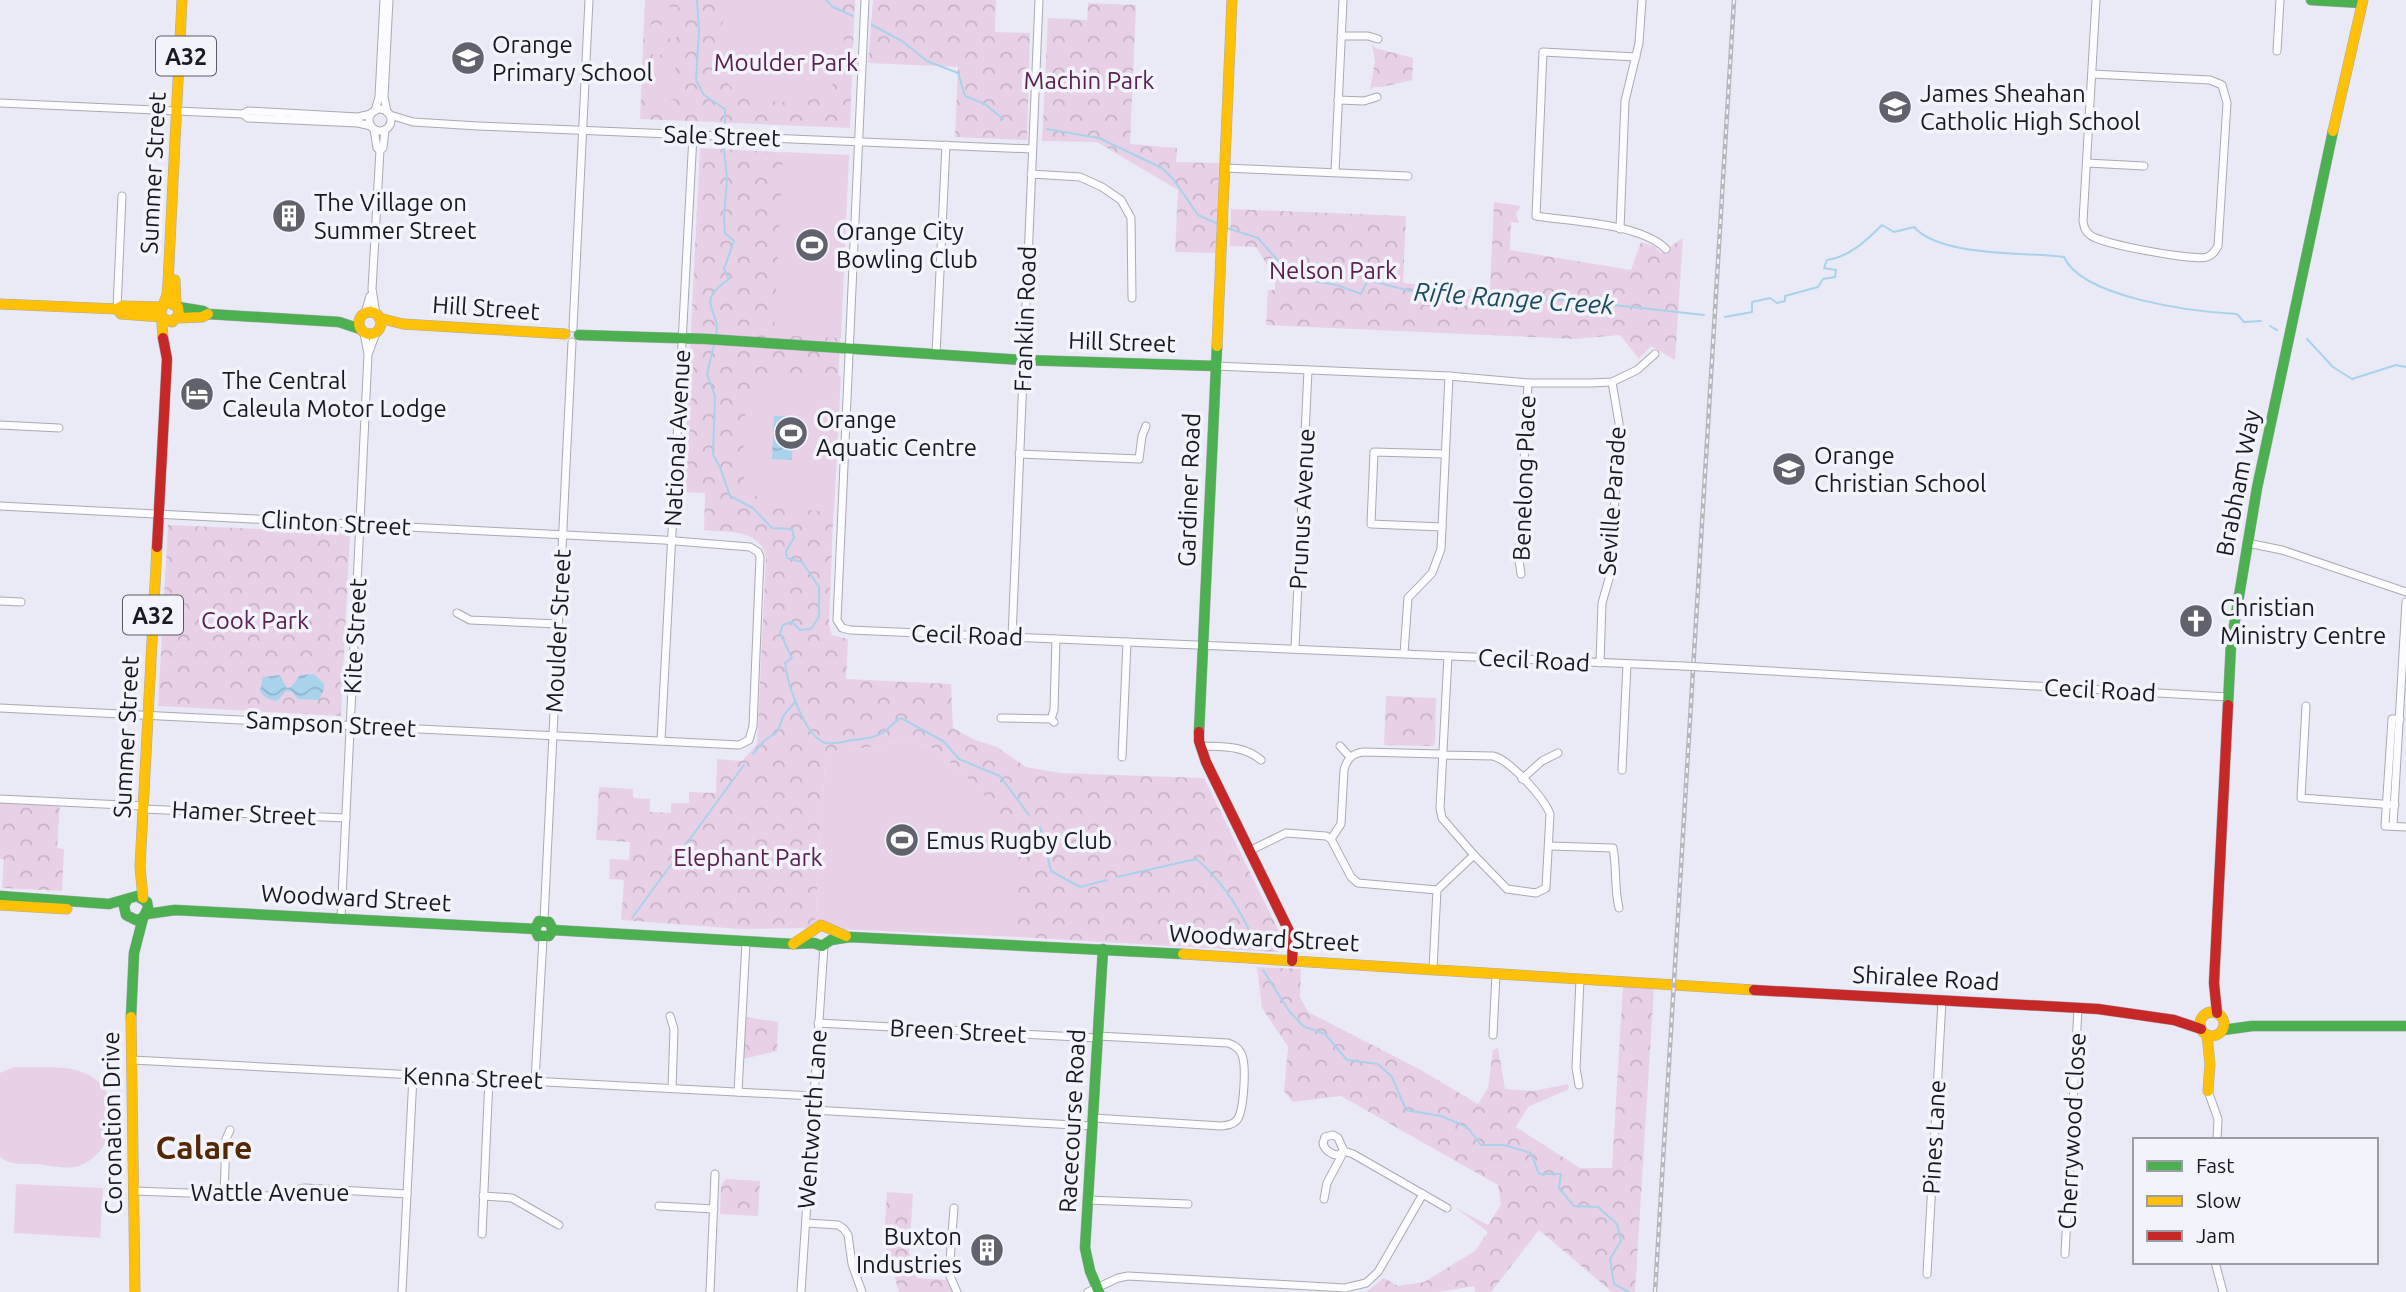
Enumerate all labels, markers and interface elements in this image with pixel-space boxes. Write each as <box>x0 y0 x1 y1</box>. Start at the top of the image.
place label: Orange Primary School <box>492 31 653 86</box>
road number: A32 <box>156 36 216 76</box>
school or university icon: Orange Primary School <box>449 39 487 77</box>
park label: Moulder Park <box>714 49 858 76</box>
park label: Machin Park <box>1024 67 1154 94</box>
place label: James Sheahan Catholic High School <box>1920 80 2140 135</box>
school or university icon: James Sheahan Catholic High School <box>1876 88 1914 126</box>
street label: Summer Street <box>135 91 171 255</box>
street label: Sale Street <box>663 120 781 152</box>
place label: The Village on Summer Street <box>314 189 477 244</box>
building icon: The Village on Summer Street <box>270 197 308 235</box>
place label: Orange City Bowling Club <box>836 218 978 273</box>
sports icon: Orange City Bowling Club <box>793 226 831 264</box>
street label: Franklin Road <box>1009 246 1041 392</box>
park label: Nelson Park <box>1269 257 1397 284</box>
water label: Rifle Range Creek <box>1413 277 1616 320</box>
street label: Hill Street <box>431 291 541 325</box>
street label: Hill Street <box>1068 327 1177 357</box>
street label: National Avenue <box>659 349 695 527</box>
place label: The Central Caleula Motor Lodge <box>222 367 447 422</box>
hotel icon: The Central Caleula Motor Lodge <box>178 375 216 413</box>
street label: Benelong Place <box>1508 395 1540 561</box>
place label: Orange Aquatic Centre <box>816 406 977 461</box>
street label: Brabham Way <box>2211 407 2266 558</box>
street label: Gardiner Road <box>1173 413 1205 567</box>
sports icon: Orange Aquatic Centre <box>772 414 810 452</box>
street label: Seville Parade <box>1593 425 1631 577</box>
street label: Prunus Avenue <box>1284 428 1320 590</box>
place label: Orange Christian School <box>1814 442 1986 497</box>
school or university icon: Orange Christian School <box>1770 450 1808 488</box>
street label: Clinton Street <box>260 506 412 540</box>
street label: Moulder Street <box>540 548 576 713</box>
street label: Kite Street <box>338 577 372 695</box>
place label: Christian Ministry Centre <box>2220 594 2386 649</box>
road number: A32 <box>123 596 183 635</box>
church icon: Christian Ministry Centre <box>2177 602 2215 640</box>
park label: Cook Park <box>201 607 309 634</box>
street label: Cecil Road <box>911 620 1023 650</box>
street label: Cecil Road <box>1477 644 1591 676</box>
street label: Summer Street <box>108 655 144 819</box>
street label: Cecil Road <box>2043 674 2157 706</box>
street label: Sampson Street <box>245 706 417 742</box>
street label: Hamer Street <box>171 796 317 830</box>
sports icon: Emus Rugby Club <box>883 821 921 859</box>
place label: Emus Rugby Club <box>926 827 1112 854</box>
park label: Elephant Park <box>673 844 823 871</box>
street label: Woodward Street <box>260 880 452 916</box>
street label: Woodward Street <box>1168 920 1360 956</box>
street label: Shiralee Road <box>1852 961 2000 995</box>
street label: Breen Street <box>889 1014 1028 1048</box>
street label: Wentworth Lane <box>792 1028 832 1210</box>
street label: Racecourse Road <box>1054 1028 1090 1214</box>
street label: Coronation Drive <box>97 1031 127 1215</box>
street label: Cherrywood Close <box>2053 1032 2091 1230</box>
street label: Kenna Street <box>403 1062 544 1094</box>
street label: Pines Lane <box>1918 1079 1950 1195</box>
district label: Calare <box>156 1129 252 1165</box>
legend <box>2133 1138 2378 1264</box>
text: Fast <box>2196 1153 2234 1177</box>
street label: Wattle Avenue <box>191 1179 349 1206</box>
text: Slow <box>2196 1188 2241 1212</box>
place label: Buxton Industries <box>856 1223 962 1278</box>
text: Jam <box>2196 1223 2235 1247</box>
building icon: Buxton Industries <box>968 1231 1006 1269</box>

